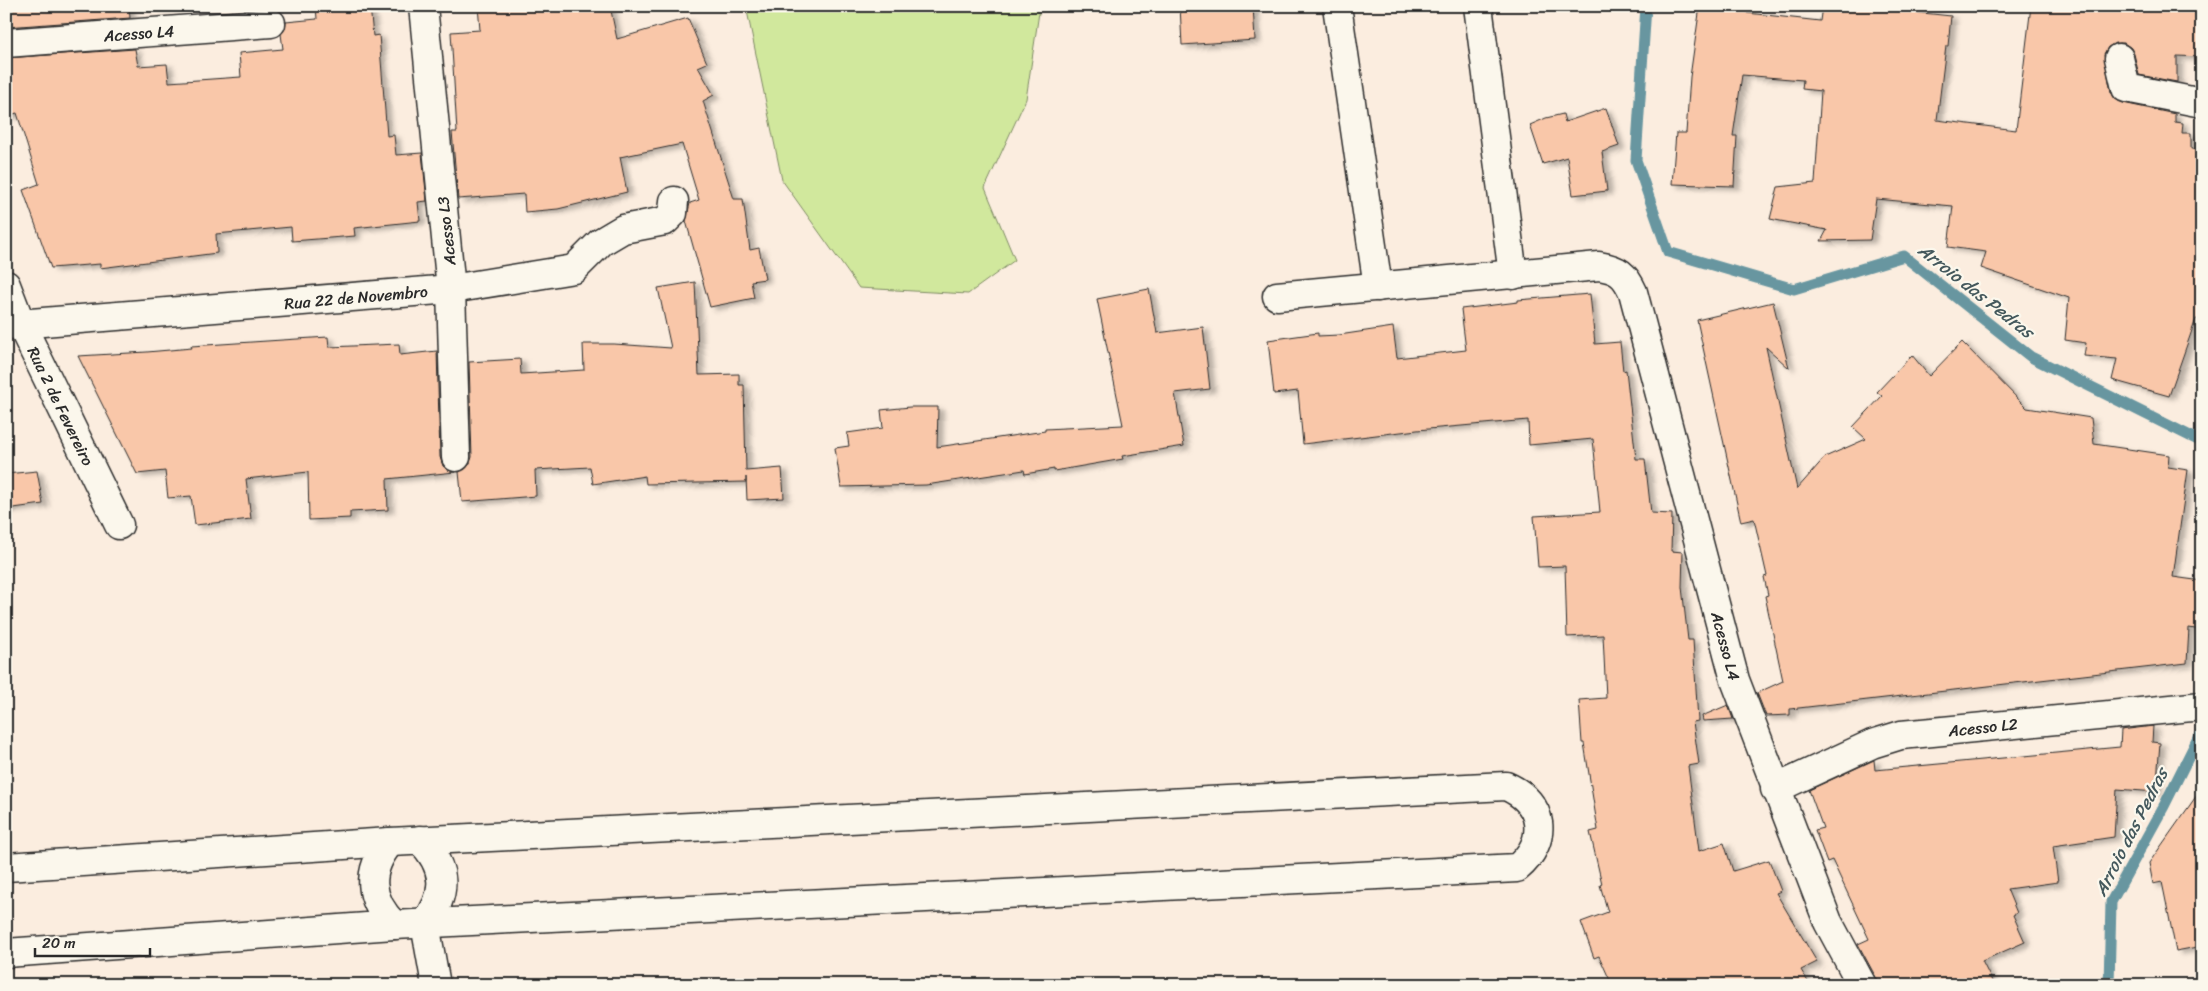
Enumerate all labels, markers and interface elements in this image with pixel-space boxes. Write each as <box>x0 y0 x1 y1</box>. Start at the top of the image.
street label: Acesso L4 <box>102 17 175 50</box>
street label: Acesso L3 <box>428 195 465 268</box>
water label: Arroio das Pedras <box>1910 235 2043 348</box>
street label: Rua 22 de Novembro <box>283 277 429 318</box>
street label: Rua 2 de Fevereiro <box>19 341 102 471</box>
street label: Acesso L4 <box>1702 607 1749 684</box>
street label: Acesso L2 <box>1946 709 2019 746</box>
water label: Arroio das Pedras <box>2084 760 2178 903</box>
scale bar <box>35 926 150 958</box>
text: 20 m <box>42 930 76 956</box>

